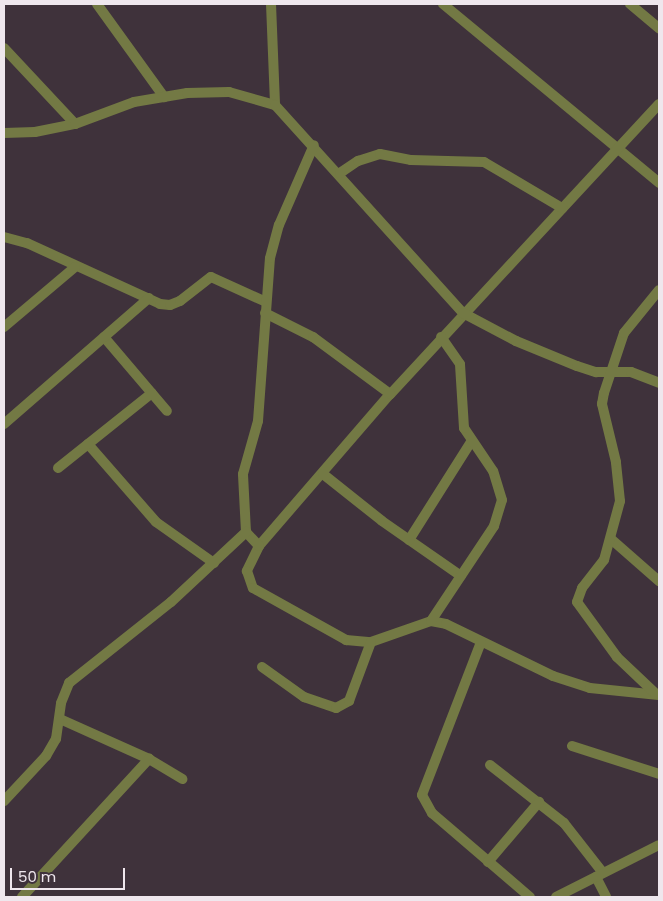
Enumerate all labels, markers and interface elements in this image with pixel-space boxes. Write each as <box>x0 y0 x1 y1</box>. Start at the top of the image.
scale bar <box>12 858 128 890</box>
text: 50 m <box>18 866 56 887</box>

